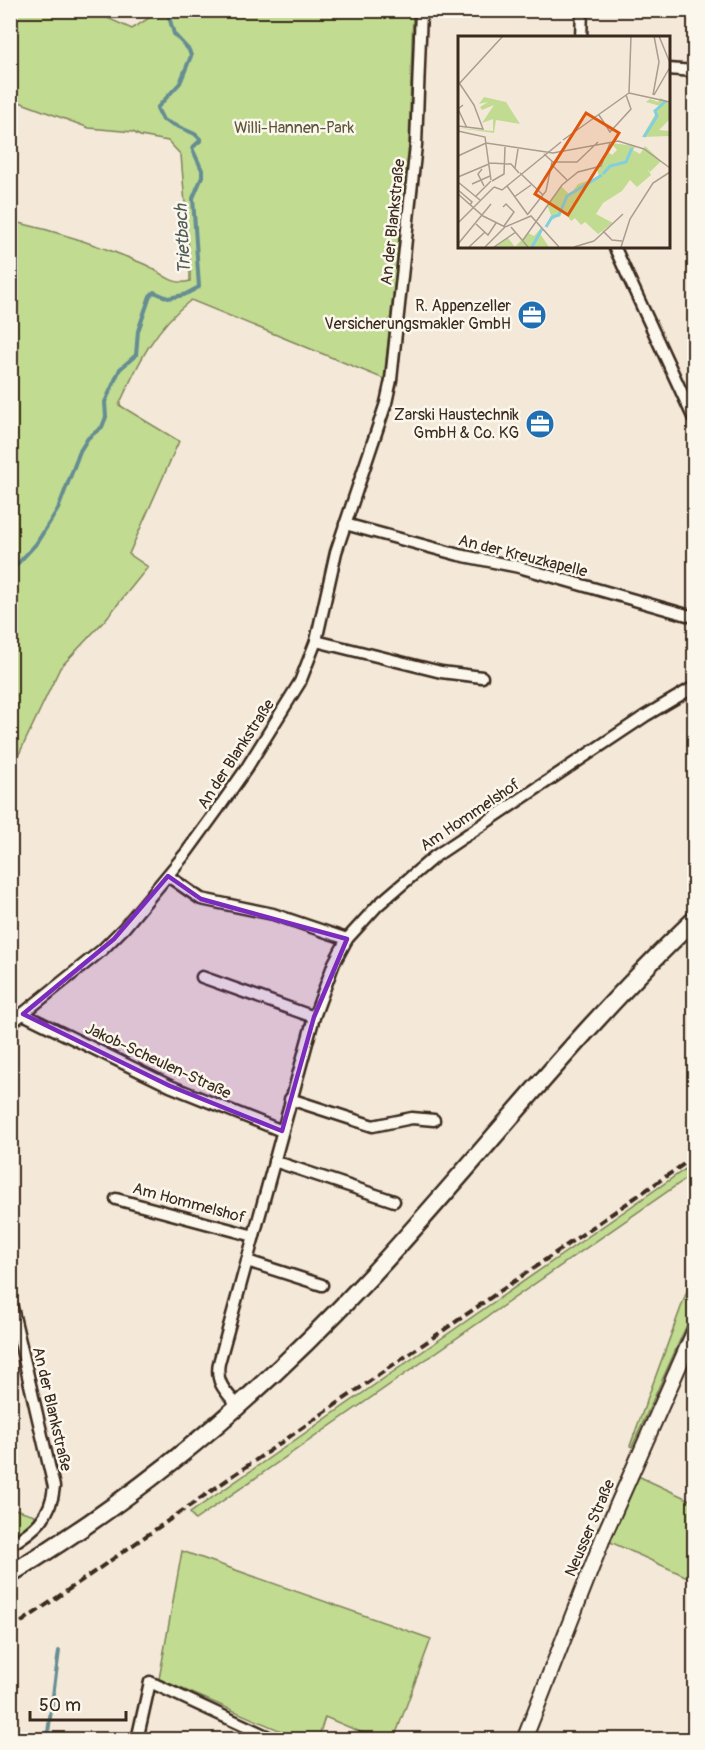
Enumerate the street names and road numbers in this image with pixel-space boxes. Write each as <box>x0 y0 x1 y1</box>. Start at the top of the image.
street label: An der Blankstraße <box>376 158 410 286</box>
street label: An der Kreuzkapelle <box>456 530 590 582</box>
street label: An der Blankstraße <box>193 695 279 813</box>
street label: Am Hommelshof <box>416 774 524 856</box>
street label: Jakob-Scheulen-Straße <box>82 1018 234 1104</box>
street label: Am Hommelshof <box>130 1178 248 1228</box>
street label: An der Blankstraße <box>28 1345 76 1473</box>
street label: Neusser Straße <box>561 1476 619 1580</box>

